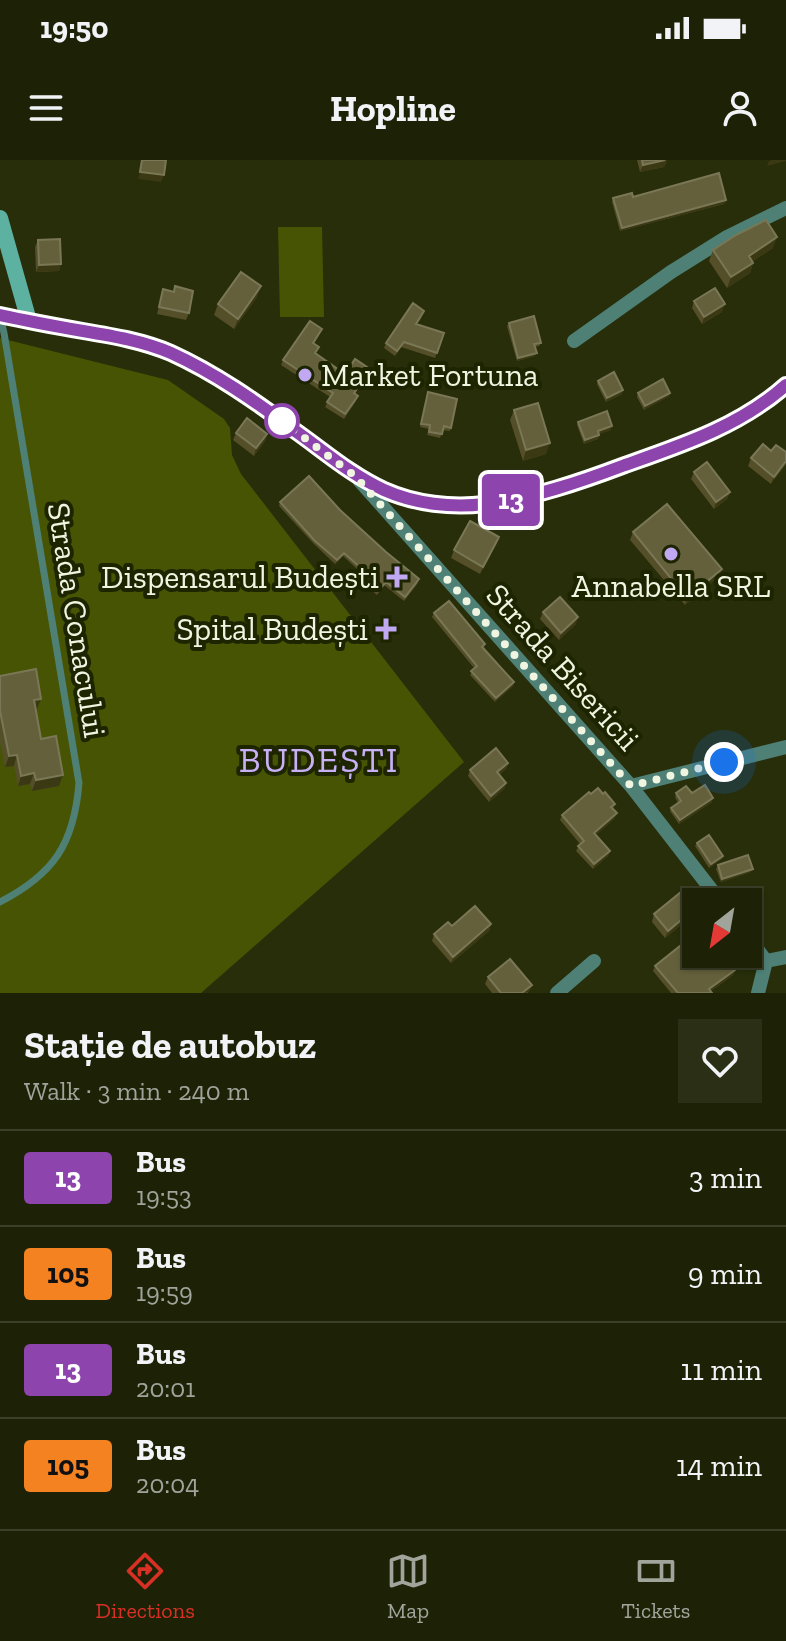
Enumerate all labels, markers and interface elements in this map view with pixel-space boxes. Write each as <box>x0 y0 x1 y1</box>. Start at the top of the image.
text: 19:50 <box>40 10 109 46</box>
icon: menu <box>24 86 68 130</box>
icon: person <box>718 86 762 130</box>
text: Hopline <box>330 87 456 130</box>
place label: Market Fortuna <box>321 356 539 394</box>
marker: Market Fortuna <box>296 366 314 384</box>
unlabelled marker <box>265 404 299 438</box>
line badge: 13 <box>475 474 547 526</box>
text: 13 <box>498 483 524 516</box>
street label: Strada Conacului <box>40 500 114 740</box>
marker: Annabella SRL <box>662 545 680 563</box>
place label: Dispensarul Budești <box>101 558 379 596</box>
marker: Dispensarul Budești <box>386 566 408 588</box>
place label: Annabella SRL <box>572 567 770 605</box>
street label: Strada Bisericii <box>478 576 648 758</box>
place label: Spital Budești <box>177 610 368 648</box>
marker: Spital Budești <box>375 618 397 640</box>
district label: BUDEȘTI <box>239 738 399 781</box>
your location <box>704 742 744 782</box>
north arrow <box>682 888 762 968</box>
map controls <box>682 888 762 968</box>
button: heart <box>678 1019 762 1103</box>
text: Stație de autobuz <box>24 1022 316 1068</box>
text: Walk · 3 min · 240 m <box>24 1075 249 1107</box>
text: Bus <box>136 1144 186 1180</box>
text: 3 min <box>689 1160 762 1196</box>
text: 13 <box>55 1161 81 1194</box>
text: 19:53 <box>136 1180 192 1212</box>
text: Bus <box>136 1240 186 1276</box>
text: 9 min <box>688 1256 762 1292</box>
text: 105 <box>47 1257 89 1290</box>
text: 19:59 <box>136 1276 193 1308</box>
text: Bus <box>136 1336 186 1372</box>
text: 11 min <box>681 1352 762 1388</box>
text: 13 <box>55 1353 81 1386</box>
text: 20:01 <box>136 1372 195 1404</box>
text: Bus <box>136 1432 186 1468</box>
text: 14 min <box>676 1448 762 1484</box>
text: 105 <box>47 1449 89 1482</box>
text: 20:04 <box>136 1468 199 1500</box>
tab: Directions <box>96 1549 195 1624</box>
tab: Map <box>386 1549 430 1624</box>
tab: Tickets <box>621 1549 690 1624</box>

